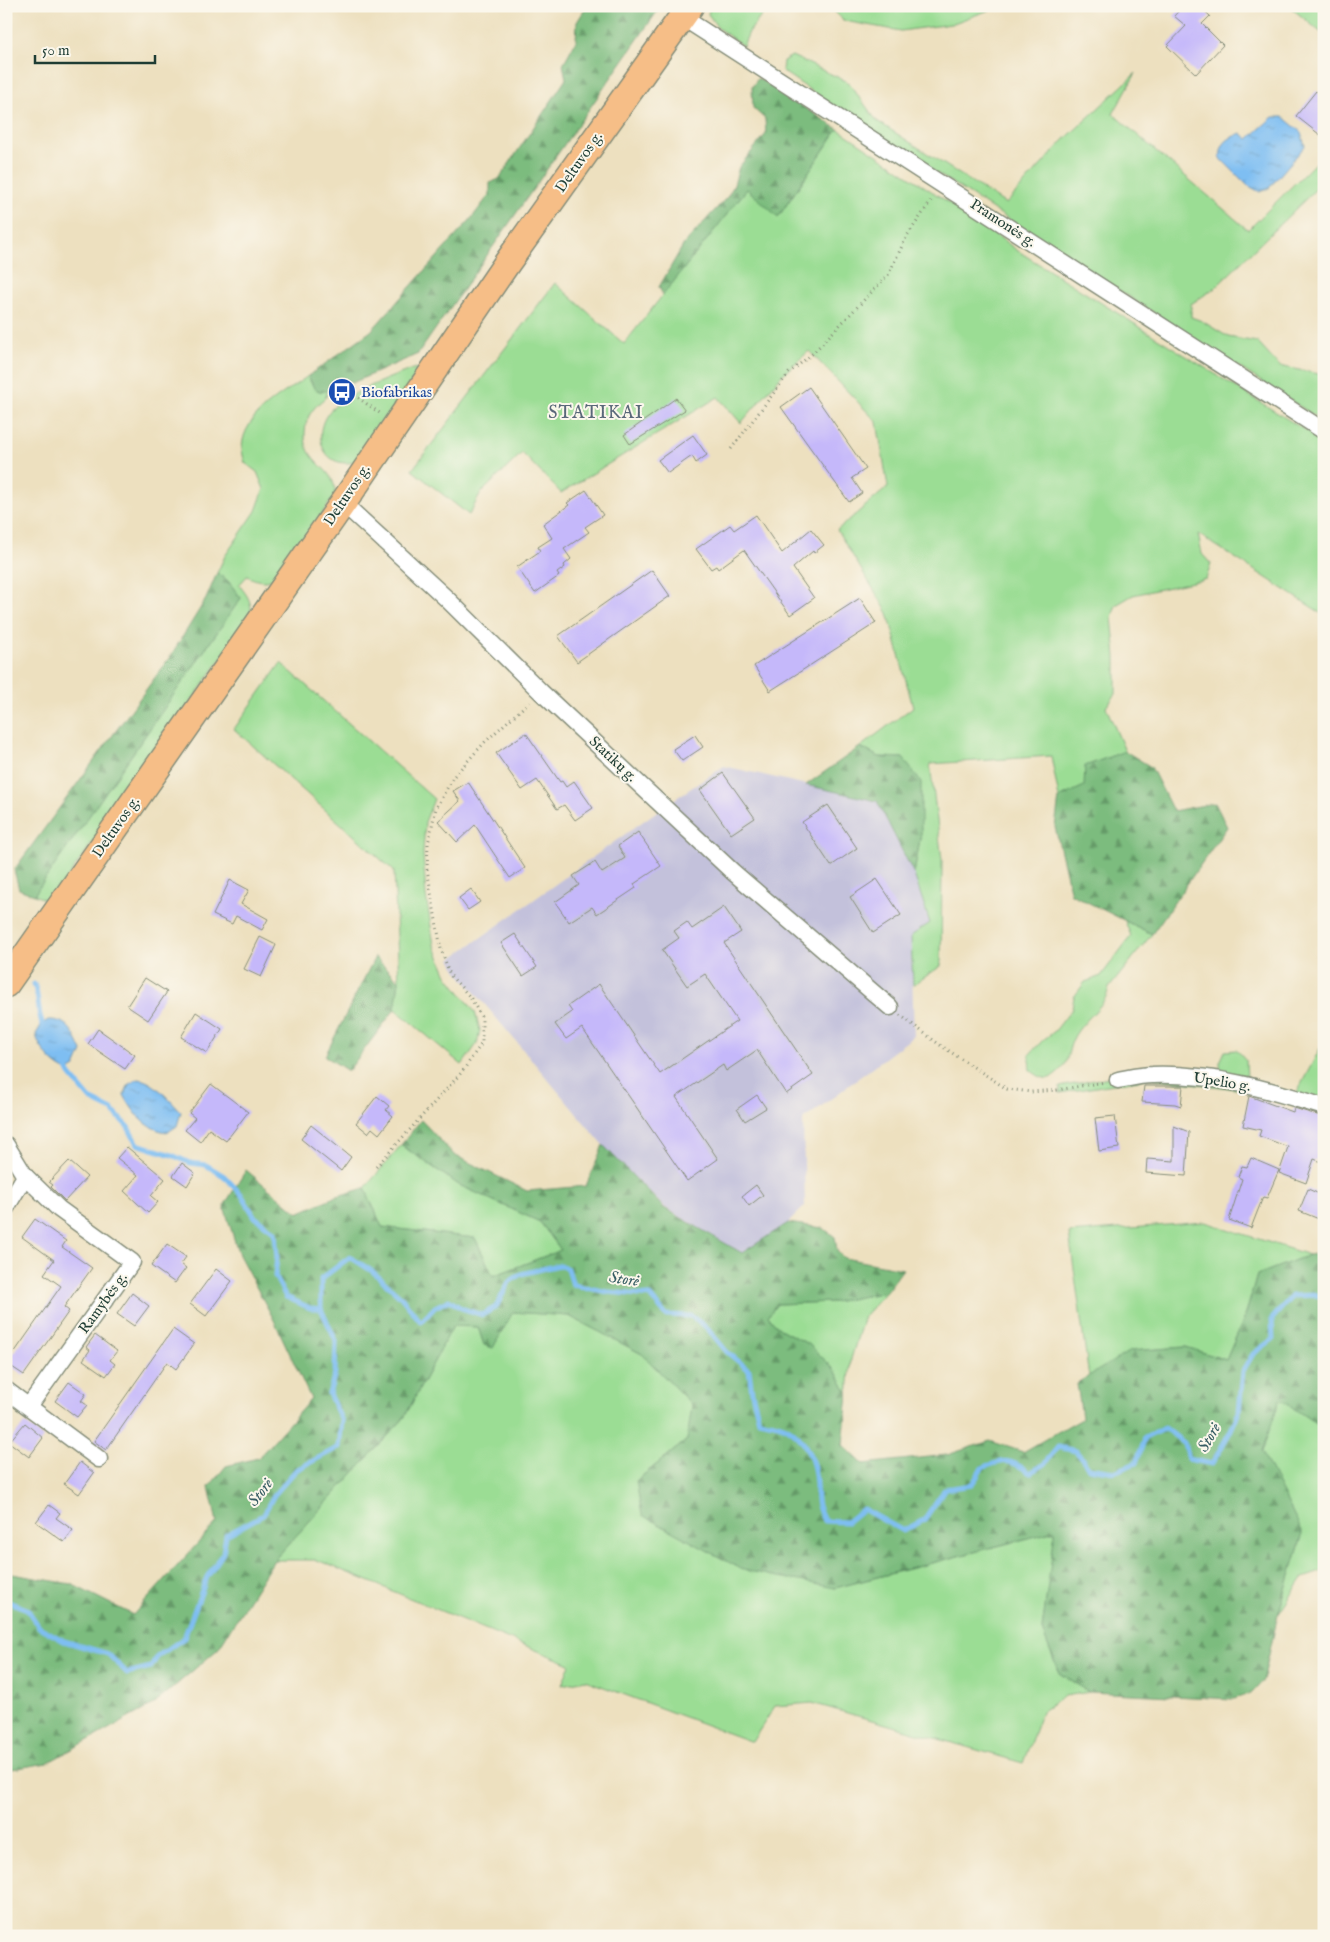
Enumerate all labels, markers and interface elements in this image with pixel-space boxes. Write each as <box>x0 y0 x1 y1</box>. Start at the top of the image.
scale bar <box>35 32 155 64</box>
text: 50 m <box>42 41 70 60</box>
street label: Deltuvos g. <box>551 128 607 196</box>
street label: Pramonės g. <box>966 195 1040 251</box>
bus stop icon: Biofabrikas <box>327 377 357 407</box>
place label: Biofabrikas <box>361 383 432 402</box>
district label: STATIKAI <box>548 402 644 425</box>
street label: Deltuvos g. <box>319 461 375 529</box>
street label: Statikų g. <box>585 732 641 786</box>
street label: Deltuvos g. <box>88 793 144 861</box>
street label: Upelio g. <box>1192 1068 1252 1096</box>
water label: Storė <box>608 1268 641 1292</box>
street label: Ramybės g. <box>74 1269 132 1337</box>
water label: Storė <box>1194 1419 1227 1456</box>
water label: Storė <box>244 1474 279 1511</box>

